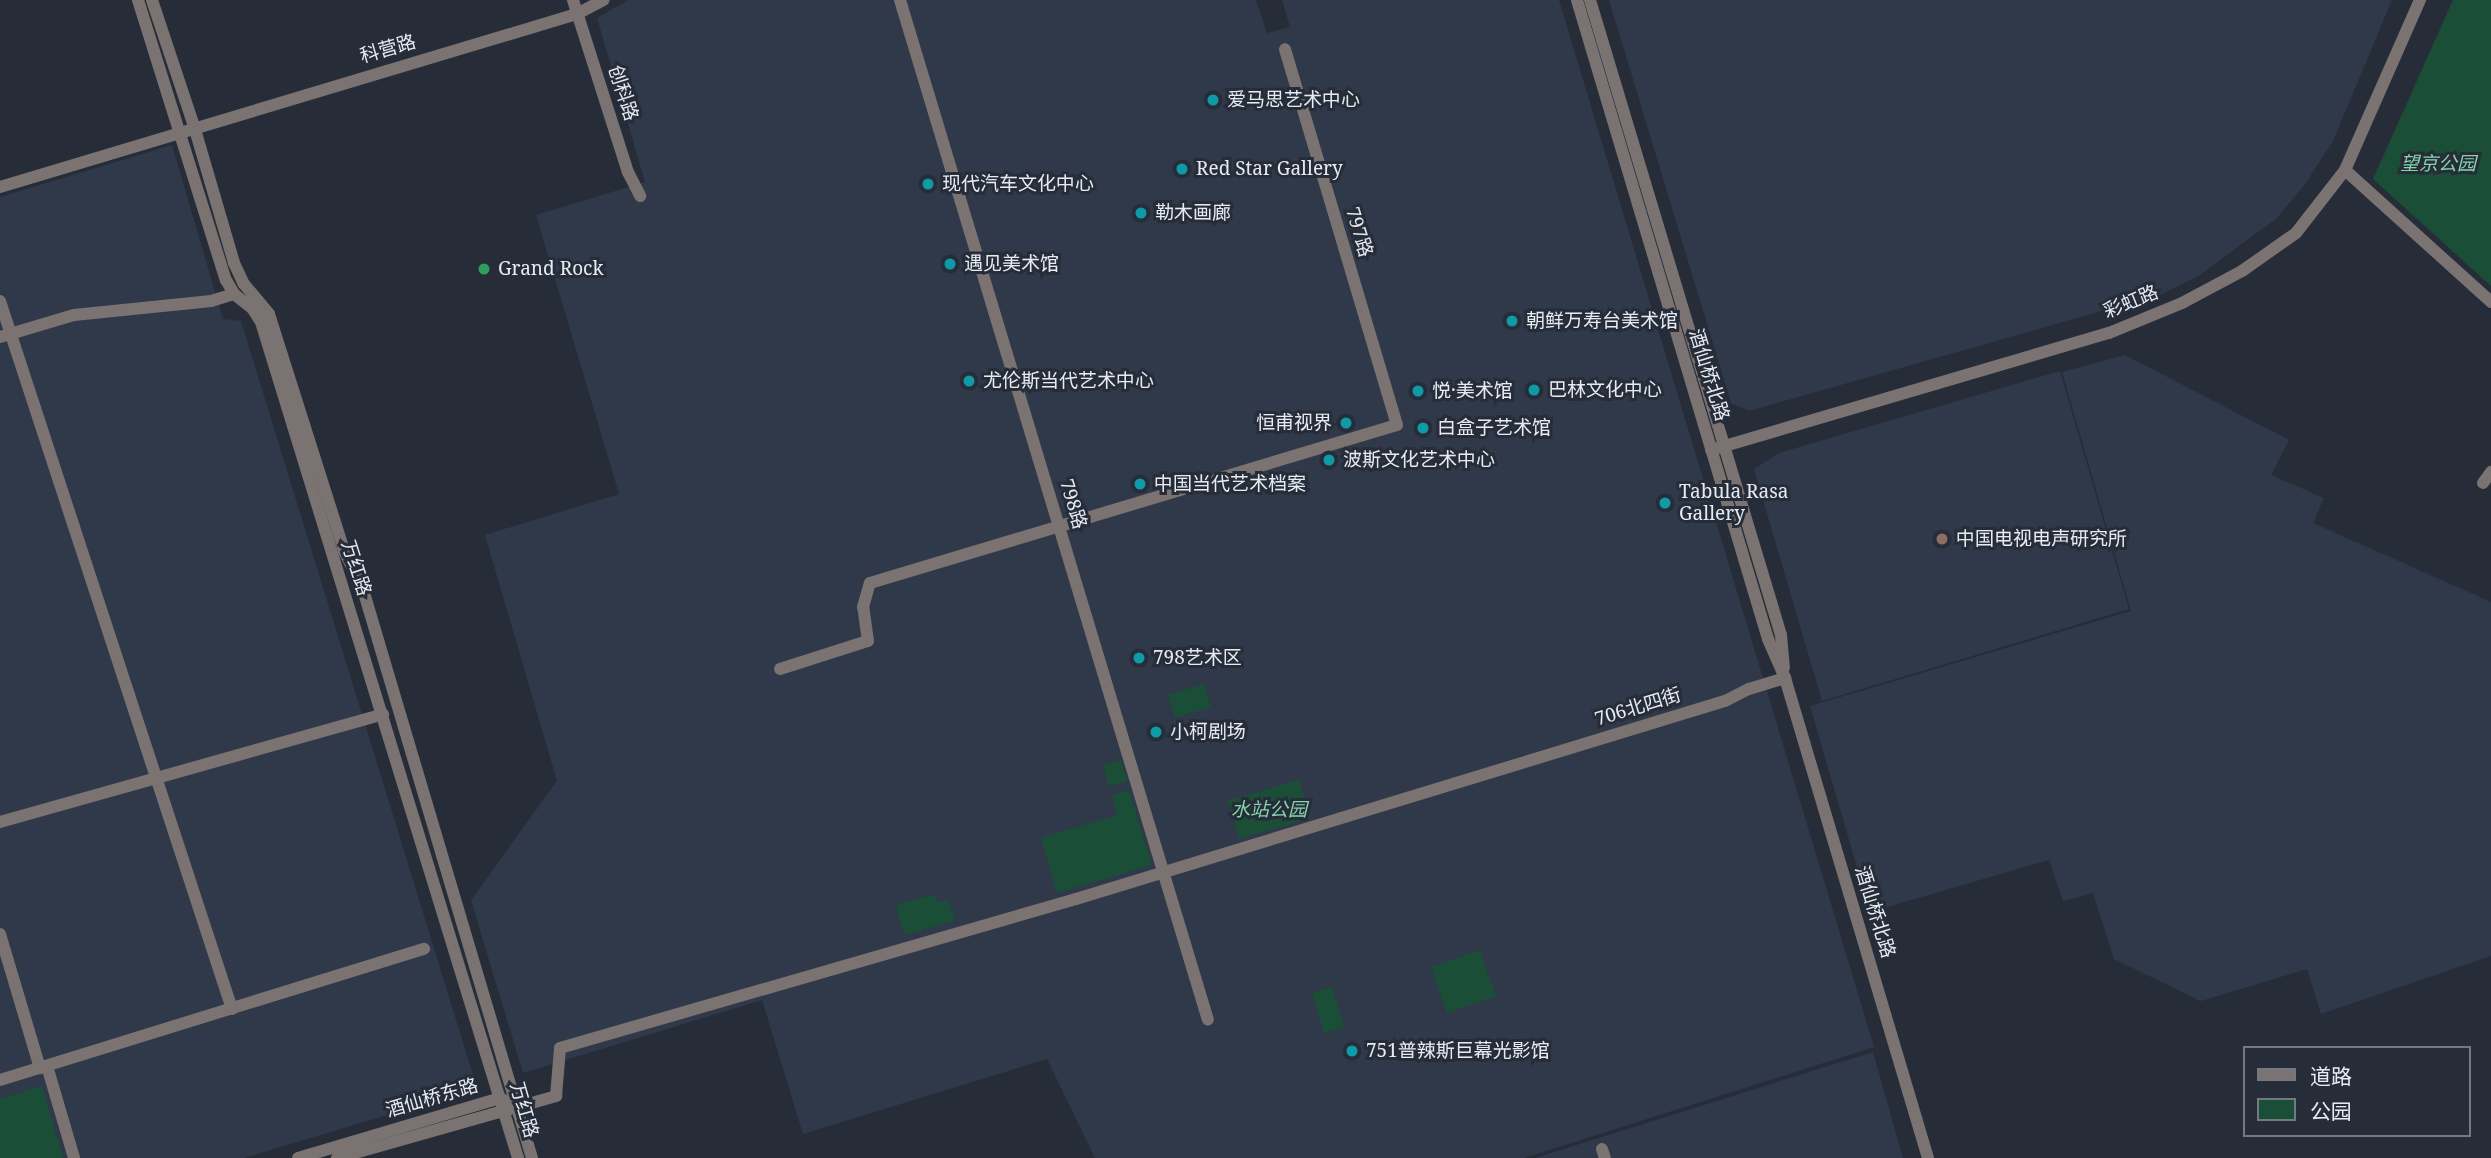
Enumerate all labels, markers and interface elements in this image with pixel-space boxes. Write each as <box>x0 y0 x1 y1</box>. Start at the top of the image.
street label: 科营路 <box>357 30 419 68</box>
street label: 创科路 <box>603 62 643 124</box>
place label: 爱马思艺术中心 <box>1227 89 1360 111</box>
marker: 爱马思艺术中心 <box>1205 92 1221 108</box>
park label: 望京公园 <box>2400 153 2476 175</box>
place label: Red Star Gallery <box>1196 158 1343 180</box>
marker: Red Star Gallery <box>1174 161 1190 177</box>
place label: 现代汽车文化中心 <box>942 173 1094 195</box>
marker: 现代汽车文化中心 <box>920 176 936 192</box>
place label: 勒木画廊 <box>1155 202 1231 224</box>
street label: 797路 <box>1341 204 1377 260</box>
marker: 勒木画廊 <box>1133 205 1149 221</box>
place label: 遇见美术馆 <box>964 253 1059 275</box>
marker: 遇见美术馆 <box>942 256 958 272</box>
place label: Grand Rock <box>498 258 604 280</box>
marker: Grand Rock <box>476 261 492 277</box>
street label: 彩虹路 <box>2100 281 2162 323</box>
place label: 朝鲜万寿台美术馆 <box>1526 310 1678 332</box>
marker: 朝鲜万寿台美术馆 <box>1504 313 1520 329</box>
street label: 酒仙桥北路 <box>1684 326 1734 424</box>
place label: 尤伦斯当代艺术中心 <box>983 370 1154 392</box>
marker: 尤伦斯当代艺术中心 <box>961 373 977 389</box>
place label: 巴林文化中心 <box>1548 379 1662 401</box>
place label: 悦·美术馆 <box>1432 380 1513 402</box>
marker: 巴林文化中心 <box>1526 382 1542 398</box>
marker: 悦·美术馆 <box>1410 383 1426 399</box>
place label: 恒甫视界 <box>1256 412 1332 434</box>
marker: 恒甫视界 <box>1338 415 1354 431</box>
place label: 白盒子艺术馆 <box>1437 417 1551 439</box>
marker: 白盒子艺术馆 <box>1415 420 1431 436</box>
place label: 波斯文化艺术中心 <box>1343 449 1495 471</box>
marker: 波斯文化艺术中心 <box>1321 452 1337 468</box>
place label: 中国当代艺术档案 <box>1154 473 1306 495</box>
street label: 798路 <box>1055 476 1091 532</box>
marker: 中国当代艺术档案 <box>1132 476 1148 492</box>
place label: Tabula Rasa Gallery <box>1679 481 1788 525</box>
marker: Tabula Rasa Gallery <box>1657 495 1673 511</box>
place label: 中国电视电声研究所 <box>1956 528 2127 550</box>
marker: 中国电视电声研究所 <box>1934 531 1950 547</box>
street label: 万红路 <box>336 537 376 599</box>
place label: 798艺术区 <box>1153 647 1242 669</box>
marker: 798艺术区 <box>1131 650 1147 666</box>
street label: 706北四街 <box>1592 683 1684 731</box>
place label: 小柯剧场 <box>1170 721 1246 743</box>
marker: 小柯剧场 <box>1148 724 1164 740</box>
park label: 水站公园 <box>1231 799 1307 821</box>
street label: 酒仙桥北路 <box>1850 863 1900 961</box>
place label: 751普辣斯巨幕光影馆 <box>1366 1040 1550 1062</box>
marker: 751普辣斯巨幕光影馆 <box>1344 1043 1360 1059</box>
legend <box>2242 1046 2470 1137</box>
text: 道路 <box>2310 1062 2352 1090</box>
street label: 酒仙桥东路 <box>383 1074 481 1122</box>
street label: 万红路 <box>505 1079 543 1141</box>
text: 公园 <box>2310 1097 2352 1125</box>

